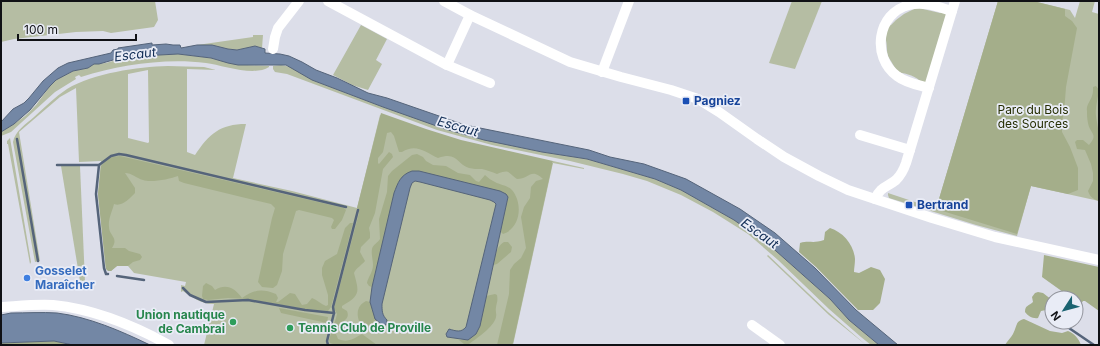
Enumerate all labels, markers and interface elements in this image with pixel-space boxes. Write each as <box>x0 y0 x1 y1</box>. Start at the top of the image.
scale bar <box>18 16 136 42</box>
text: 100 m <box>24 22 58 37</box>
water label: Escaut <box>113 43 158 65</box>
place label: Pagniez <box>694 93 741 108</box>
marker: Pagniez <box>681 96 691 106</box>
park label: Parc du Bois des Sources <box>997 102 1069 131</box>
water label: Escaut <box>436 113 481 140</box>
place label: Bertrand <box>917 197 968 212</box>
marker: Bertrand <box>904 200 914 210</box>
water label: Escaut <box>738 214 782 252</box>
place label: Gosselet Maraîcher <box>35 263 95 292</box>
marker: Gosselet Maraîcher <box>22 273 32 283</box>
north arrow <box>1044 290 1084 330</box>
place label: Union nautique de Cambrai <box>136 307 225 336</box>
text: N <box>1048 308 1064 323</box>
marker: Union nautique de Cambrai <box>228 317 238 327</box>
place label: Tennis Club de Proville <box>298 320 431 335</box>
marker: Tennis Club de Proville <box>285 323 295 333</box>

